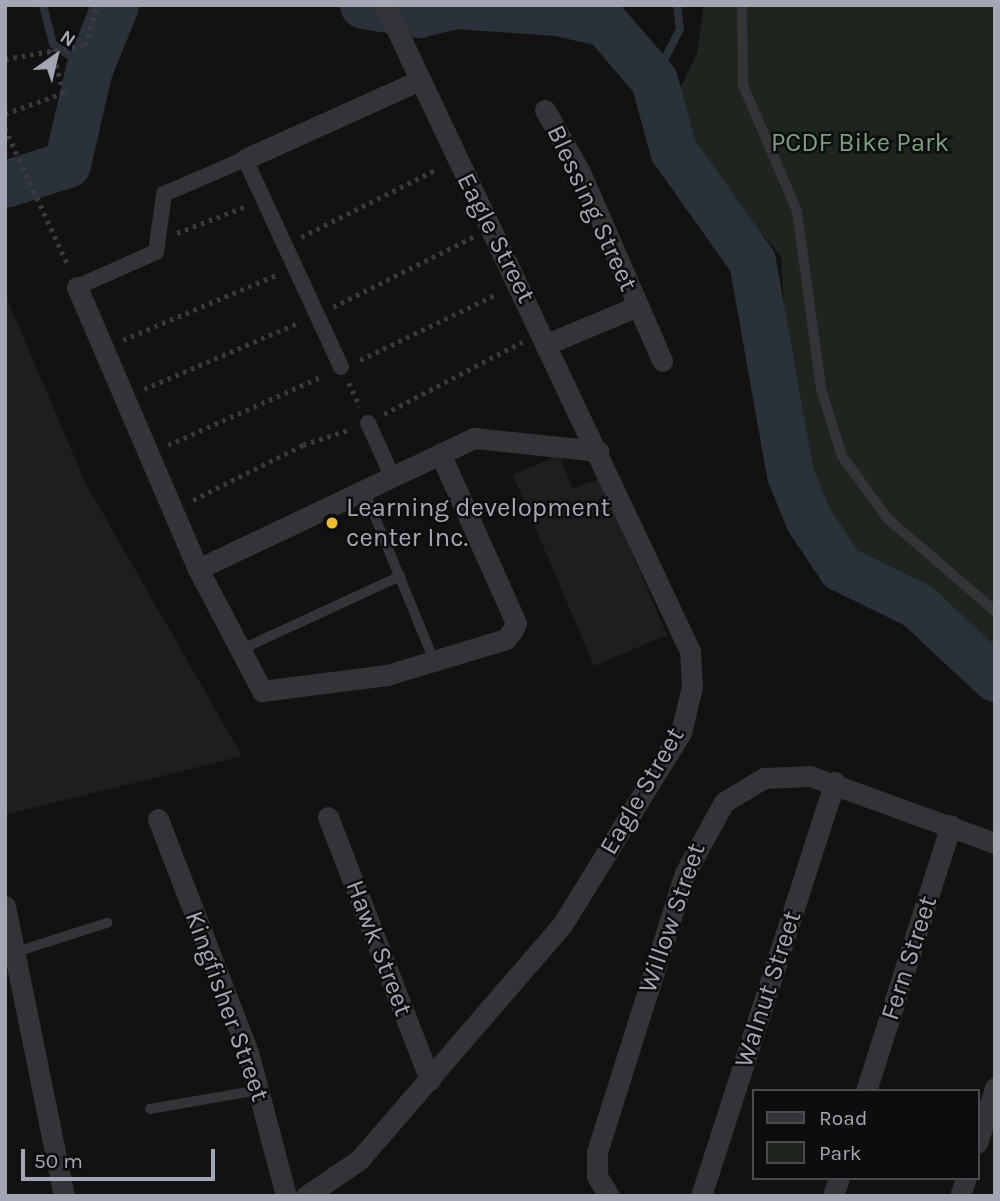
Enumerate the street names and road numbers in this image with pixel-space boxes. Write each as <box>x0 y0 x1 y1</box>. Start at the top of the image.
street label: Blessing Street <box>540 120 644 296</box>
street label: Eagle Street <box>450 168 542 308</box>
street label: Eagle Street <box>593 722 691 860</box>
street label: Willow Street <box>632 839 712 997</box>
street label: Hawk Street <box>339 876 419 1020</box>
street label: Fern Street <box>874 892 944 1024</box>
street label: Kingfisher Street <box>178 907 276 1105</box>
street label: Walnut Street <box>728 907 808 1071</box>

